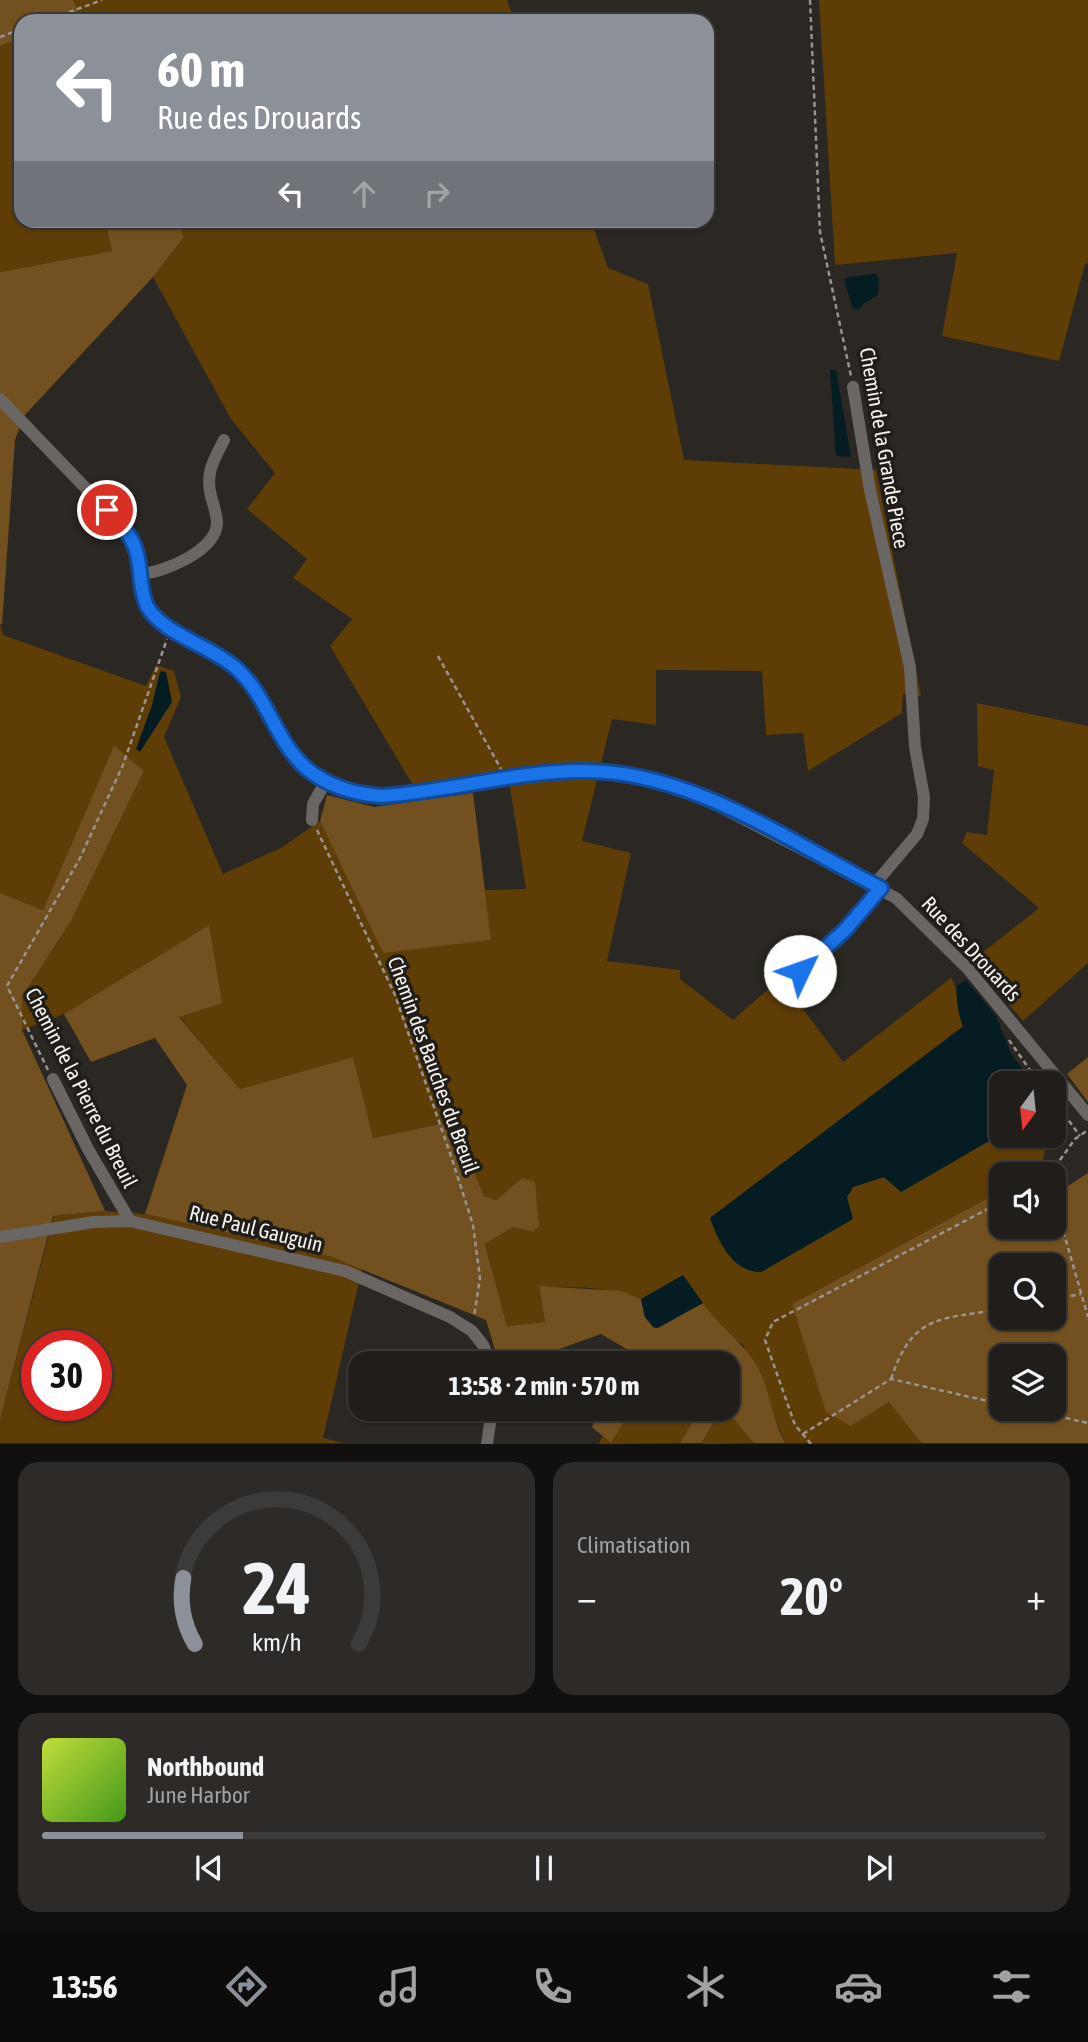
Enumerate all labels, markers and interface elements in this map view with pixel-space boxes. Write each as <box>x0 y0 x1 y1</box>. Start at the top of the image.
text: 60 m <box>157 41 245 97</box>
icon: left <box>42 42 133 133</box>
text: Rue des Drouards <box>157 99 361 136</box>
icon: left <box>272 175 310 213</box>
icon: ahead <box>345 175 383 213</box>
icon: right <box>418 175 456 213</box>
street label: Chemin de la Grande Piece <box>856 346 914 550</box>
pin <box>77 480 137 540</box>
icon: arrive <box>88 491 126 529</box>
street label: Rue des Drouards <box>917 891 1026 1006</box>
position arrow <box>763 934 837 1008</box>
street label: Chemin des Bauches du Breuil <box>384 953 484 1177</box>
street label: Chemin de la Pierre du Breuil <box>21 984 143 1192</box>
north arrow <box>989 1071 1066 1148</box>
map controls <box>989 1071 1066 1421</box>
button: sound <box>989 1162 1066 1239</box>
street label: Rue Paul Gauguin <box>187 1200 325 1256</box>
button: search <box>989 1253 1066 1330</box>
speed limit sign: 30 <box>21 1330 112 1421</box>
button: layers <box>989 1344 1066 1421</box>
text: 13:58 · 2 min · 570 m <box>449 1371 639 1401</box>
text: Climatisation <box>577 1532 691 1558</box>
text: 24 <box>242 1547 311 1630</box>
text: 20° <box>780 1566 843 1626</box>
text: − <box>577 1575 597 1618</box>
text: + <box>1026 1575 1046 1618</box>
text: km/h <box>252 1628 301 1656</box>
text: Northbound <box>147 1752 264 1782</box>
text: June Harbor <box>147 1782 250 1808</box>
icon: previous <box>190 1849 228 1887</box>
icon: pause <box>525 1849 563 1887</box>
icon: next <box>860 1849 898 1887</box>
icon: directions <box>222 1962 271 2011</box>
icon: music <box>375 1962 424 2011</box>
icon: phone <box>528 1962 577 2011</box>
icon: climate <box>681 1962 730 2011</box>
icon: car <box>834 1962 883 2011</box>
icon: filters <box>987 1962 1036 2011</box>
text: 13:56 <box>52 1968 118 2005</box>

